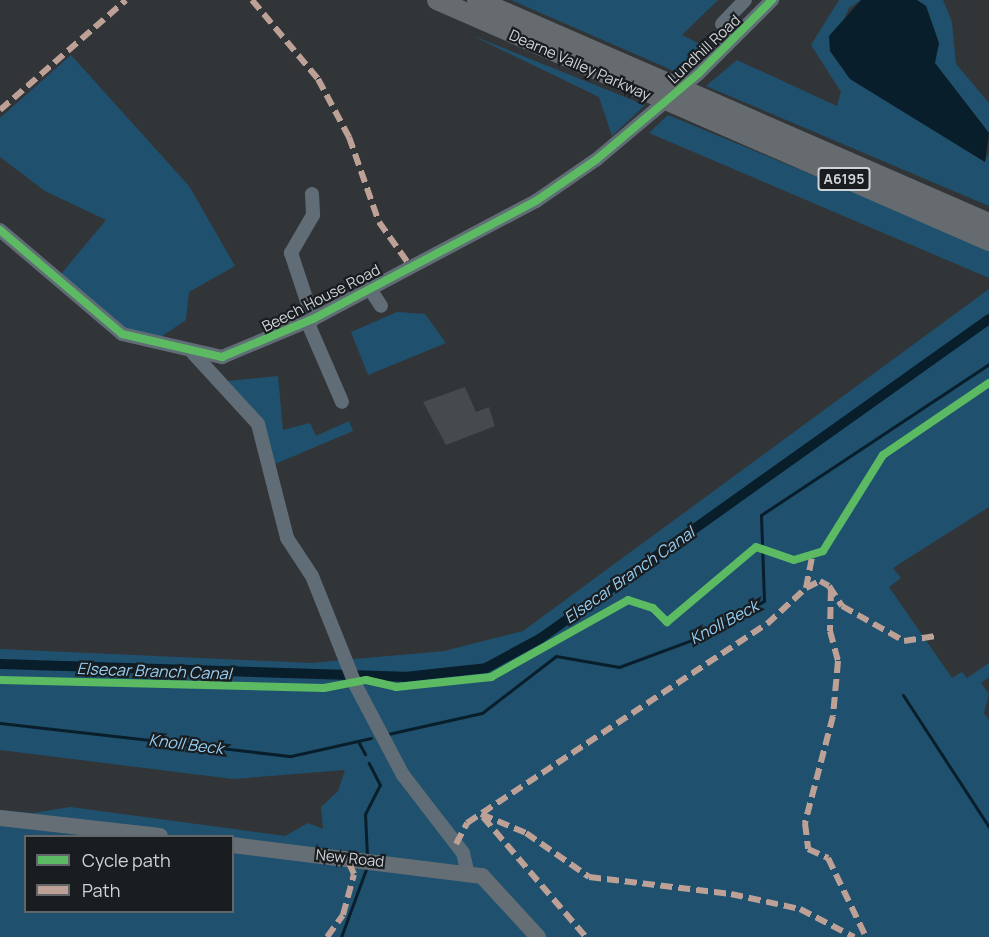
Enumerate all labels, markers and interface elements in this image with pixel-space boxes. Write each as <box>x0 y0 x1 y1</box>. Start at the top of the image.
street label: Lundhill Road <box>664 11 744 87</box>
street label: Dearne Valley Parkway <box>506 26 654 104</box>
road number: A6195 <box>817 168 871 190</box>
street label: Beech House Road <box>259 260 383 336</box>
water label: Elsecar Branch Canal <box>560 523 698 627</box>
water label: Knoll Beck <box>686 596 762 648</box>
water label: Elsecar Branch Canal <box>76 659 232 683</box>
water label: Knoll Beck <box>148 730 224 758</box>
legend <box>24 835 234 913</box>
street label: New Road <box>315 845 385 871</box>
text: Cycle path <box>82 848 171 872</box>
text: Path <box>82 878 120 902</box>

